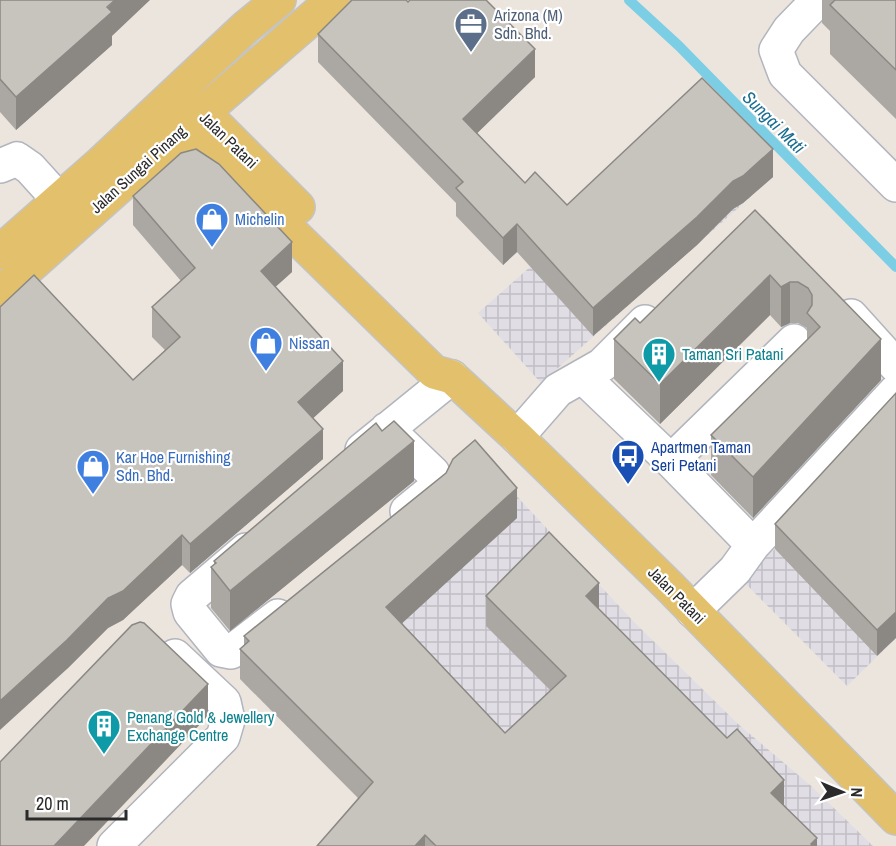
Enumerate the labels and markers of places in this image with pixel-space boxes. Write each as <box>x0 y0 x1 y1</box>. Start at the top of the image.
place label: Arizona (M) Sdn. Bhd. <box>493 4 563 44</box>
office icon: Arizona (M) Sdn. Bhd. <box>453 6 489 53</box>
shop icon: Michelin <box>194 201 230 248</box>
place label: Michelin <box>235 208 285 230</box>
shop icon: Nissan <box>248 325 284 372</box>
place label: Nissan <box>289 332 330 354</box>
building icon: Taman Sri Patani <box>641 336 677 383</box>
place label: Taman Sri Patani <box>682 343 784 365</box>
place label: Apartmen Taman Seri Petani <box>650 436 751 476</box>
bus stop icon: Apartmen Taman Seri Petani <box>610 438 646 485</box>
place label: Kar Hoe Furnishing Sdn. Bhd. <box>116 446 231 486</box>
shop icon: Kar Hoe Furnishing Sdn. Bhd. <box>75 448 111 495</box>
place label: Penang Gold & Jewellery Exchange Centre <box>127 706 275 746</box>
building icon: Penang Gold & Jewellery Exchange Centre <box>86 708 122 755</box>

